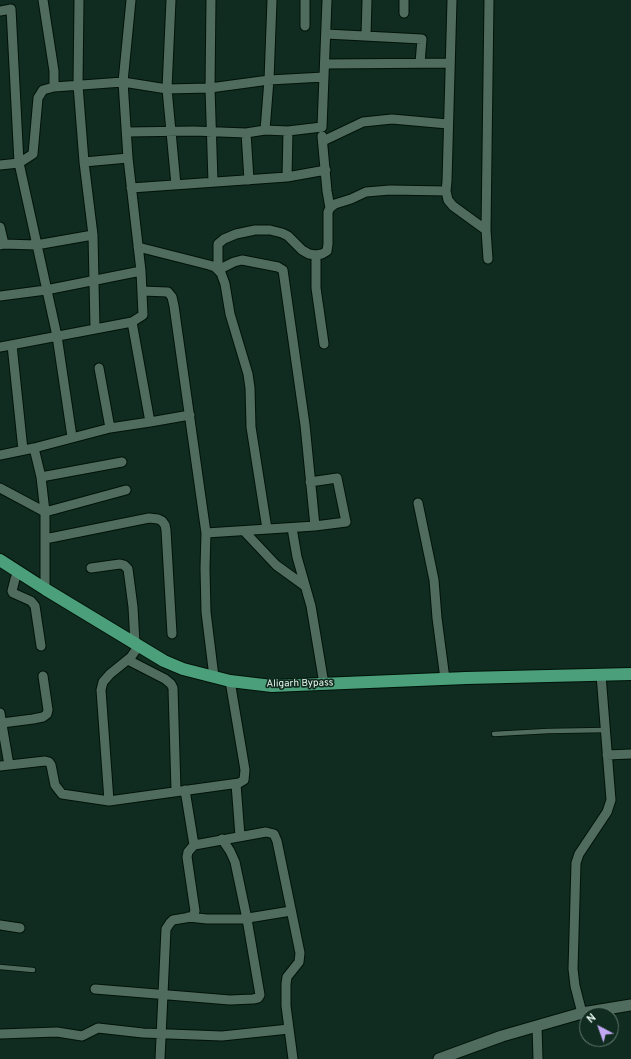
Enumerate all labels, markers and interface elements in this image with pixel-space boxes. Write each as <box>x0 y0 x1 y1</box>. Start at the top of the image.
street label: Aligarh Bypass <box>266 677 334 691</box>
north arrow <box>579 1007 619 1047</box>
text: N <box>584 1011 599 1027</box>

